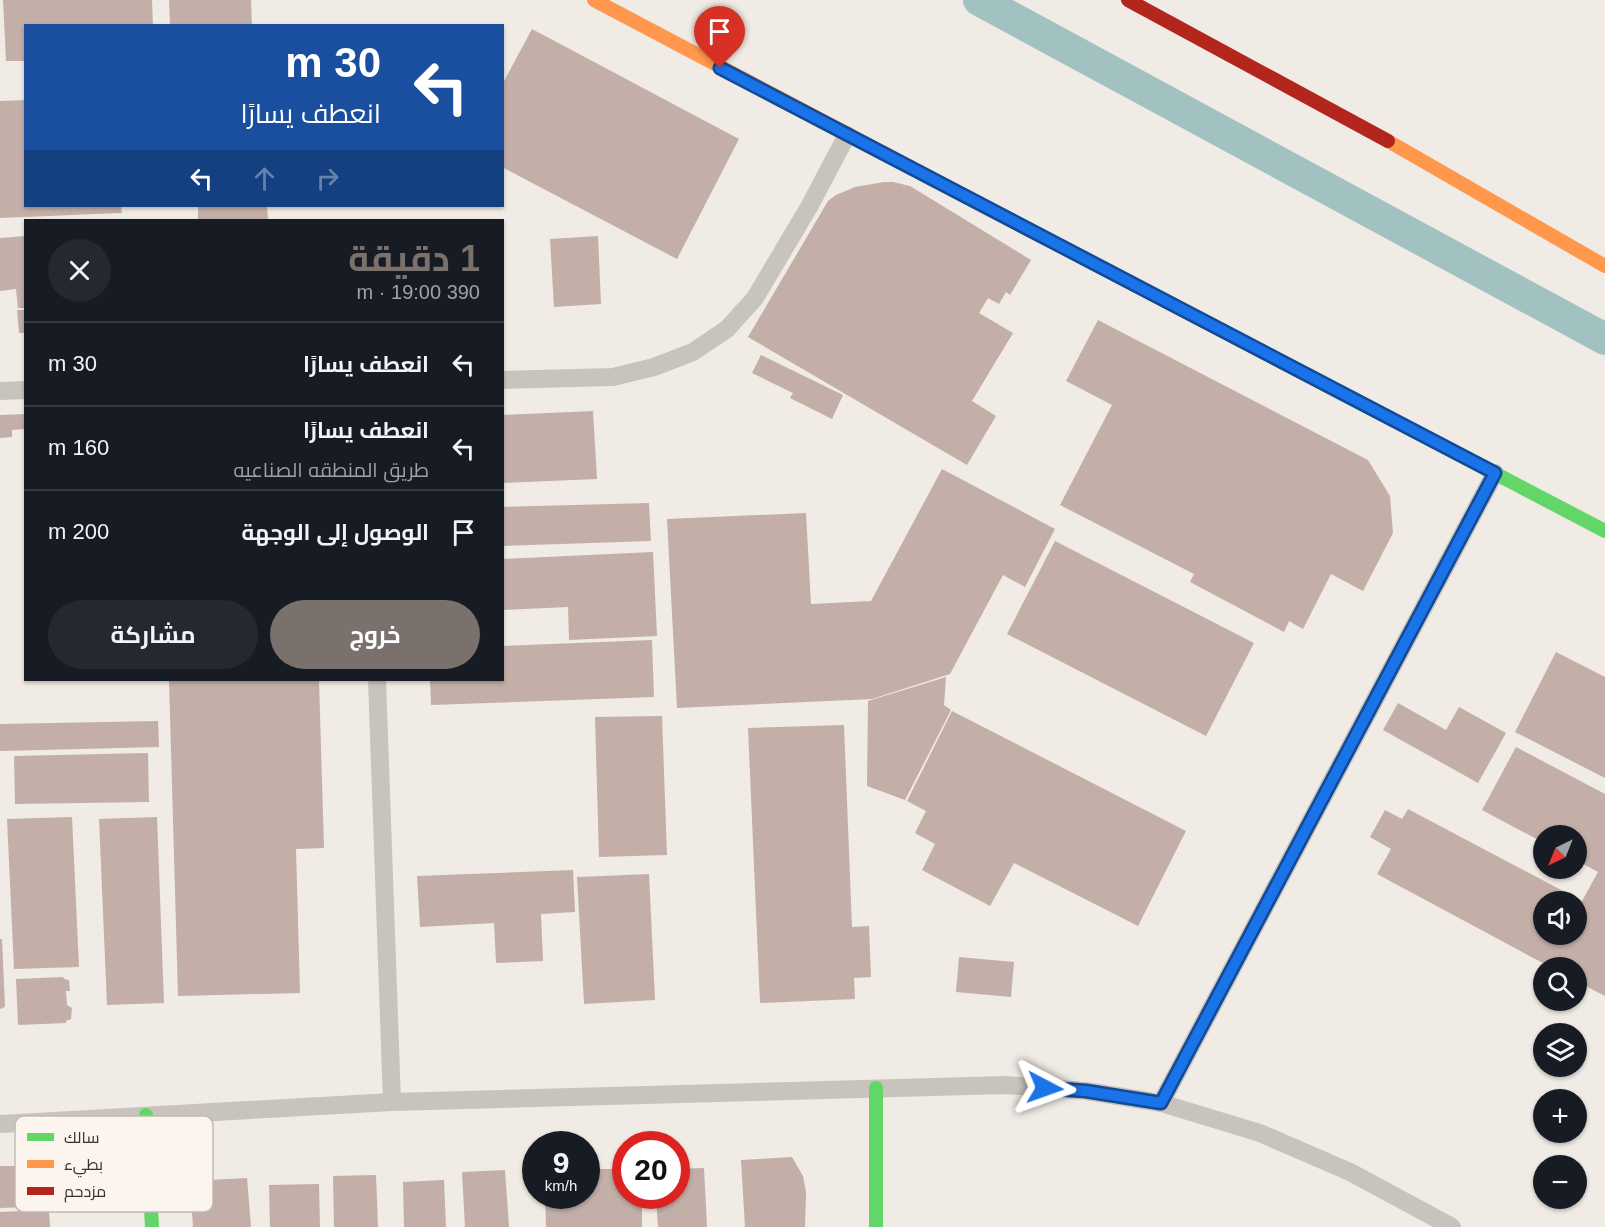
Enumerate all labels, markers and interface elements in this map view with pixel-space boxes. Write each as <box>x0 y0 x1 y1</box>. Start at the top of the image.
pin <box>694 6 745 68</box>
icon: arrive <box>703 15 736 48</box>
text: 30 m <box>285 39 381 86</box>
icon: left <box>402 48 480 126</box>
text: انعطف يسارًا <box>240 99 381 129</box>
icon: left <box>185 162 218 195</box>
icon: ahead <box>248 162 281 195</box>
icon: right <box>311 162 344 195</box>
text: 1 دقيقة <box>348 238 480 279</box>
button: close <box>48 239 111 302</box>
text: 390 m · 19:00 <box>357 281 480 303</box>
icon: left <box>447 348 480 381</box>
text: 30 m <box>48 351 97 376</box>
text: انعطف يسارًا <box>303 352 429 377</box>
text: انعطف يسارًا <box>303 418 429 443</box>
icon: left <box>447 432 480 465</box>
text: 160 m <box>48 435 109 460</box>
text: طريق المنطقه الصناعيه <box>234 459 429 481</box>
icon: arrive <box>447 516 480 549</box>
text: 200 m <box>48 519 109 544</box>
text: الوصول إلى الوجهة <box>242 520 429 545</box>
button: مشاركة <box>48 600 258 669</box>
button: خروج <box>270 600 480 669</box>
north arrow <box>1533 825 1587 879</box>
map controls <box>1533 825 1587 1209</box>
button: sound <box>1533 891 1587 945</box>
button: search <box>1533 957 1587 1011</box>
button: layers <box>1533 1023 1587 1077</box>
position arrow <box>1013 1056 1077 1120</box>
button: + <box>1533 1089 1587 1143</box>
legend <box>15 1116 213 1212</box>
text: سالك <box>64 1129 99 1146</box>
speed limit sign: 20 <box>612 1131 690 1209</box>
text: 9 <box>553 1146 569 1179</box>
button: − <box>1533 1155 1587 1209</box>
text: بطيء <box>64 1156 103 1178</box>
text: km/h <box>545 1177 577 1194</box>
text: مزدحم <box>64 1183 106 1203</box>

